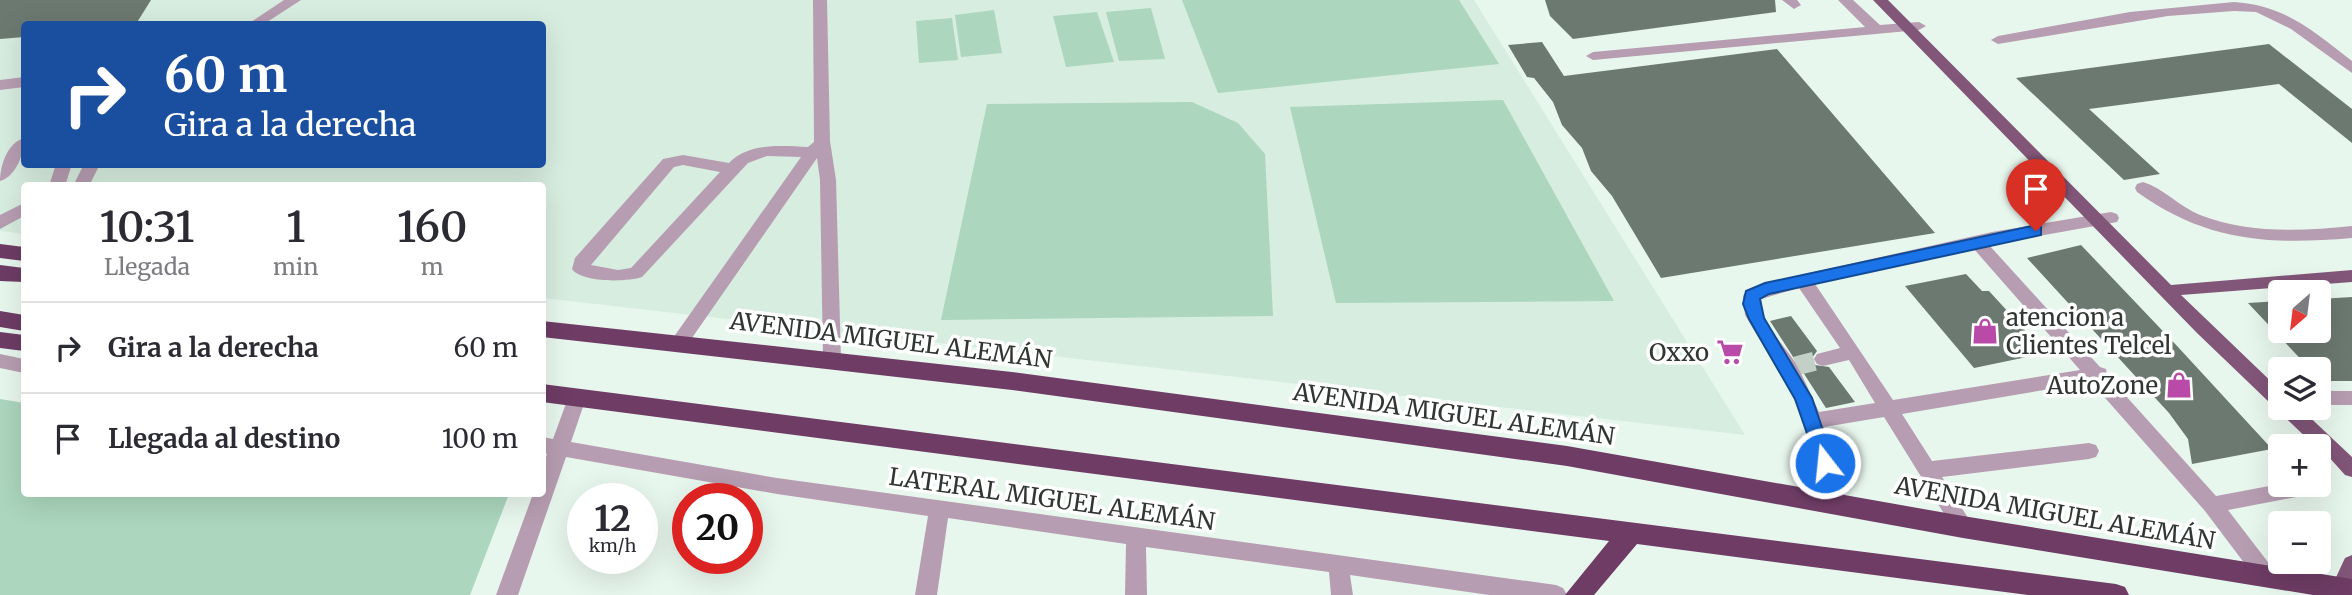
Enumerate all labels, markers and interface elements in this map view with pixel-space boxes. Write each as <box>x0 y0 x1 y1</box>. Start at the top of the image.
text: 60 m <box>164 44 287 105</box>
icon: right <box>49 49 140 140</box>
text: Gira a la derecha <box>164 105 417 145</box>
pin <box>2006 159 2066 231</box>
icon: arrive <box>2017 170 2055 208</box>
text: 10:31 <box>100 201 194 253</box>
text: 1 <box>286 201 305 253</box>
text: 160 <box>397 201 467 253</box>
text: Llegada <box>104 252 190 281</box>
text: min <box>273 252 318 281</box>
text: m <box>421 252 444 281</box>
north arrow <box>2268 280 2331 343</box>
map controls <box>2268 280 2331 574</box>
place label: atencion a Clientes Telcel <box>2006 302 2172 361</box>
street label: AVENIDA MIGUEL ALEMÁN <box>727 305 1054 375</box>
shop icon: atencion a Clientes Telcel <box>1970 316 2000 346</box>
icon: right <box>49 329 87 367</box>
text: Gira a la derecha <box>108 331 319 364</box>
text: 60 m <box>454 331 518 364</box>
place label: Oxxo <box>1649 337 1709 368</box>
supermarket icon: Oxxo <box>1715 337 1745 367</box>
button: layers <box>2268 357 2331 420</box>
place label: AutoZone <box>2046 370 2158 401</box>
shop icon: AutoZone <box>2164 370 2194 400</box>
street label: AVENIDA MIGUEL ALEMÁN <box>1290 376 1617 452</box>
icon: arrive <box>49 420 87 458</box>
text: Llegada al destino <box>108 422 340 455</box>
text: 100 m <box>442 422 518 455</box>
position arrow <box>1788 426 1862 500</box>
button: + <box>2268 434 2331 497</box>
street label: LATERAL MIGUEL ALEMÁN <box>887 461 1217 537</box>
street label: AVENIDA MIGUEL ALEMÁN <box>1892 469 2218 557</box>
speed limit sign: 20 <box>672 483 763 574</box>
text: 12 <box>594 497 631 541</box>
button: − <box>2268 511 2331 574</box>
text: km/h <box>589 534 636 557</box>

